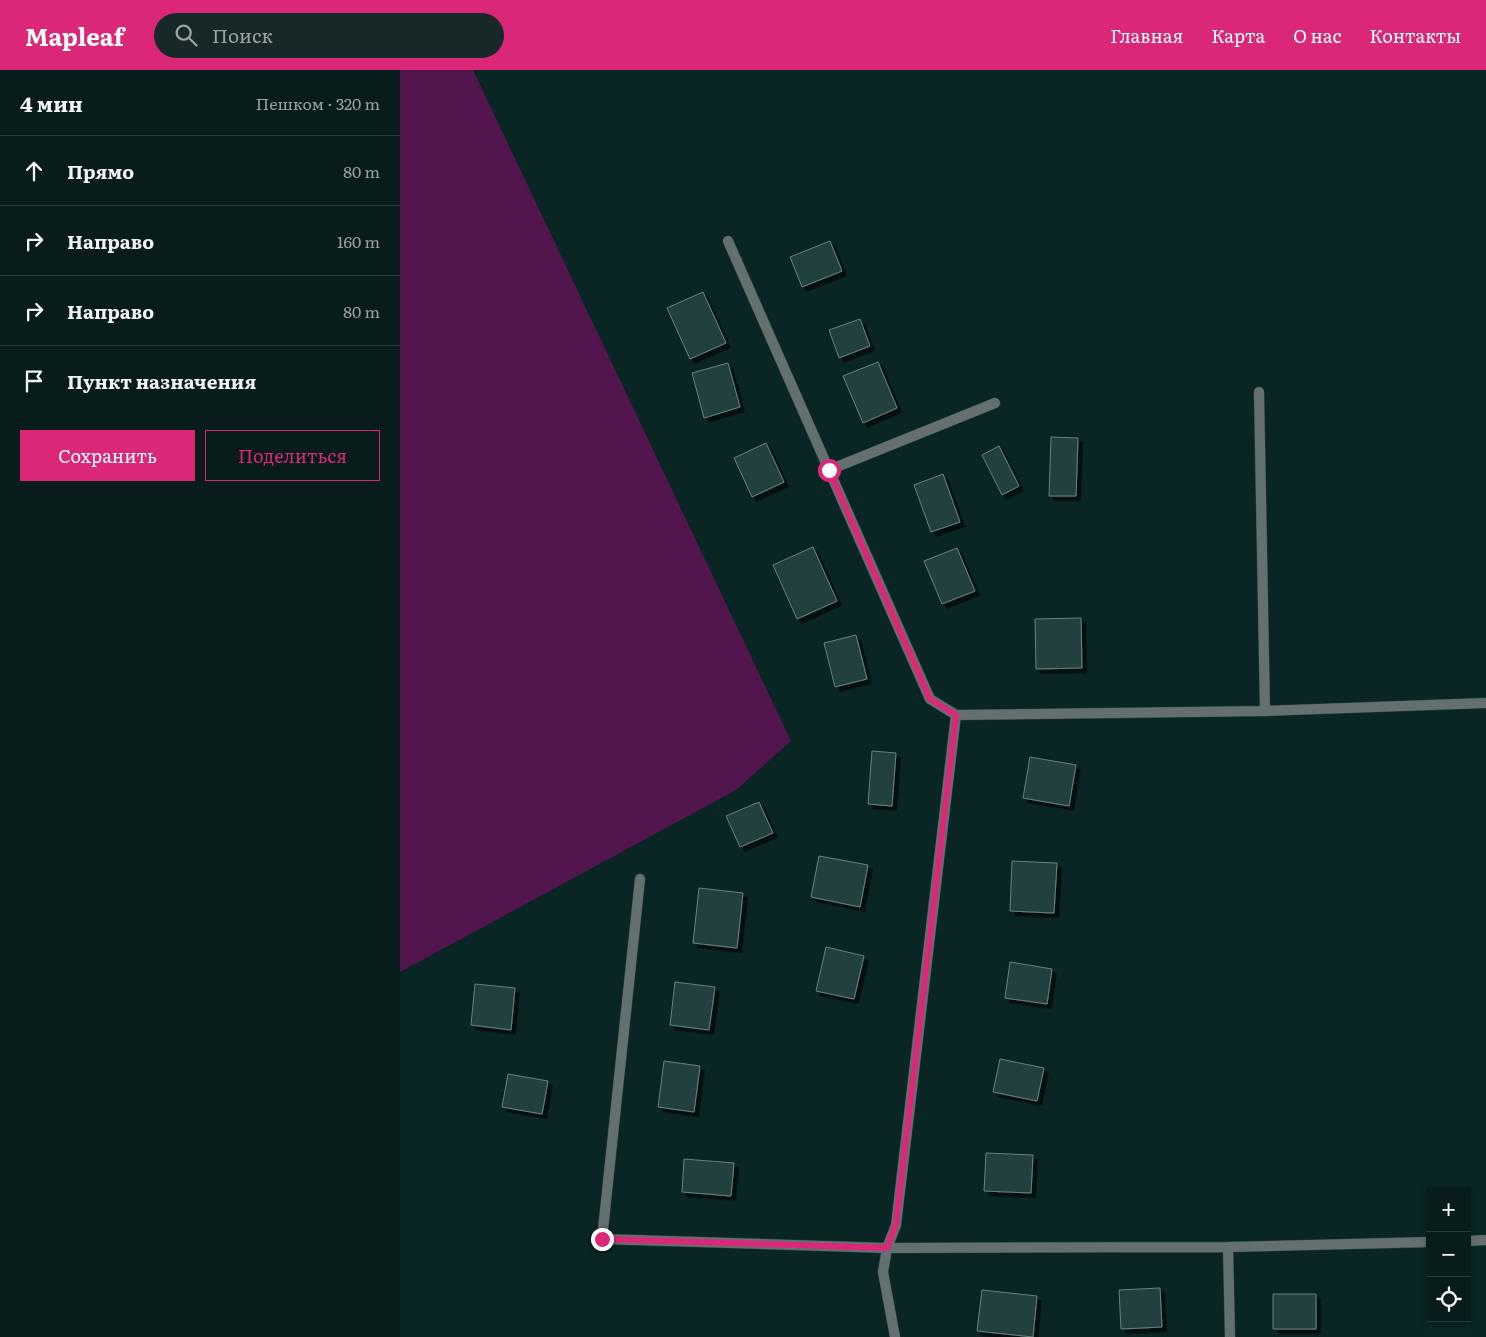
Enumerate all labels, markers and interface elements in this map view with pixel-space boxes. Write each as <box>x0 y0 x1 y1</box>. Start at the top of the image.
search box <box>154 13 504 58</box>
text: Mapleaf <box>25 18 124 53</box>
icon: search <box>172 21 200 49</box>
text: Поиск <box>212 21 273 49</box>
text: Главная <box>1110 22 1183 49</box>
text: Карта <box>1211 22 1265 49</box>
text: О нас <box>1293 22 1341 49</box>
text: Контакты <box>1369 22 1461 49</box>
text: 4 мин <box>20 87 83 118</box>
text: Пешком · 320 m <box>256 91 380 115</box>
icon: ahead <box>20 157 48 185</box>
text: Прямо <box>67 157 134 185</box>
text: 80 m <box>343 159 380 183</box>
icon: right <box>20 227 48 255</box>
text: Направо <box>67 227 154 255</box>
text: 160 m <box>337 229 380 253</box>
icon: right <box>20 297 48 325</box>
text: Направо <box>67 297 154 325</box>
text: 80 m <box>343 299 380 323</box>
icon: arrive <box>20 367 48 395</box>
text: Пункт назначения <box>67 367 256 395</box>
button: Сохранить <box>20 430 195 481</box>
button: Поделиться <box>205 430 380 481</box>
route start <box>818 459 841 482</box>
map controls <box>1426 1187 1471 1322</box>
button: + <box>1426 1187 1471 1232</box>
route end <box>591 1228 614 1251</box>
button: − <box>1426 1232 1471 1277</box>
button: locate <box>1426 1277 1471 1322</box>

